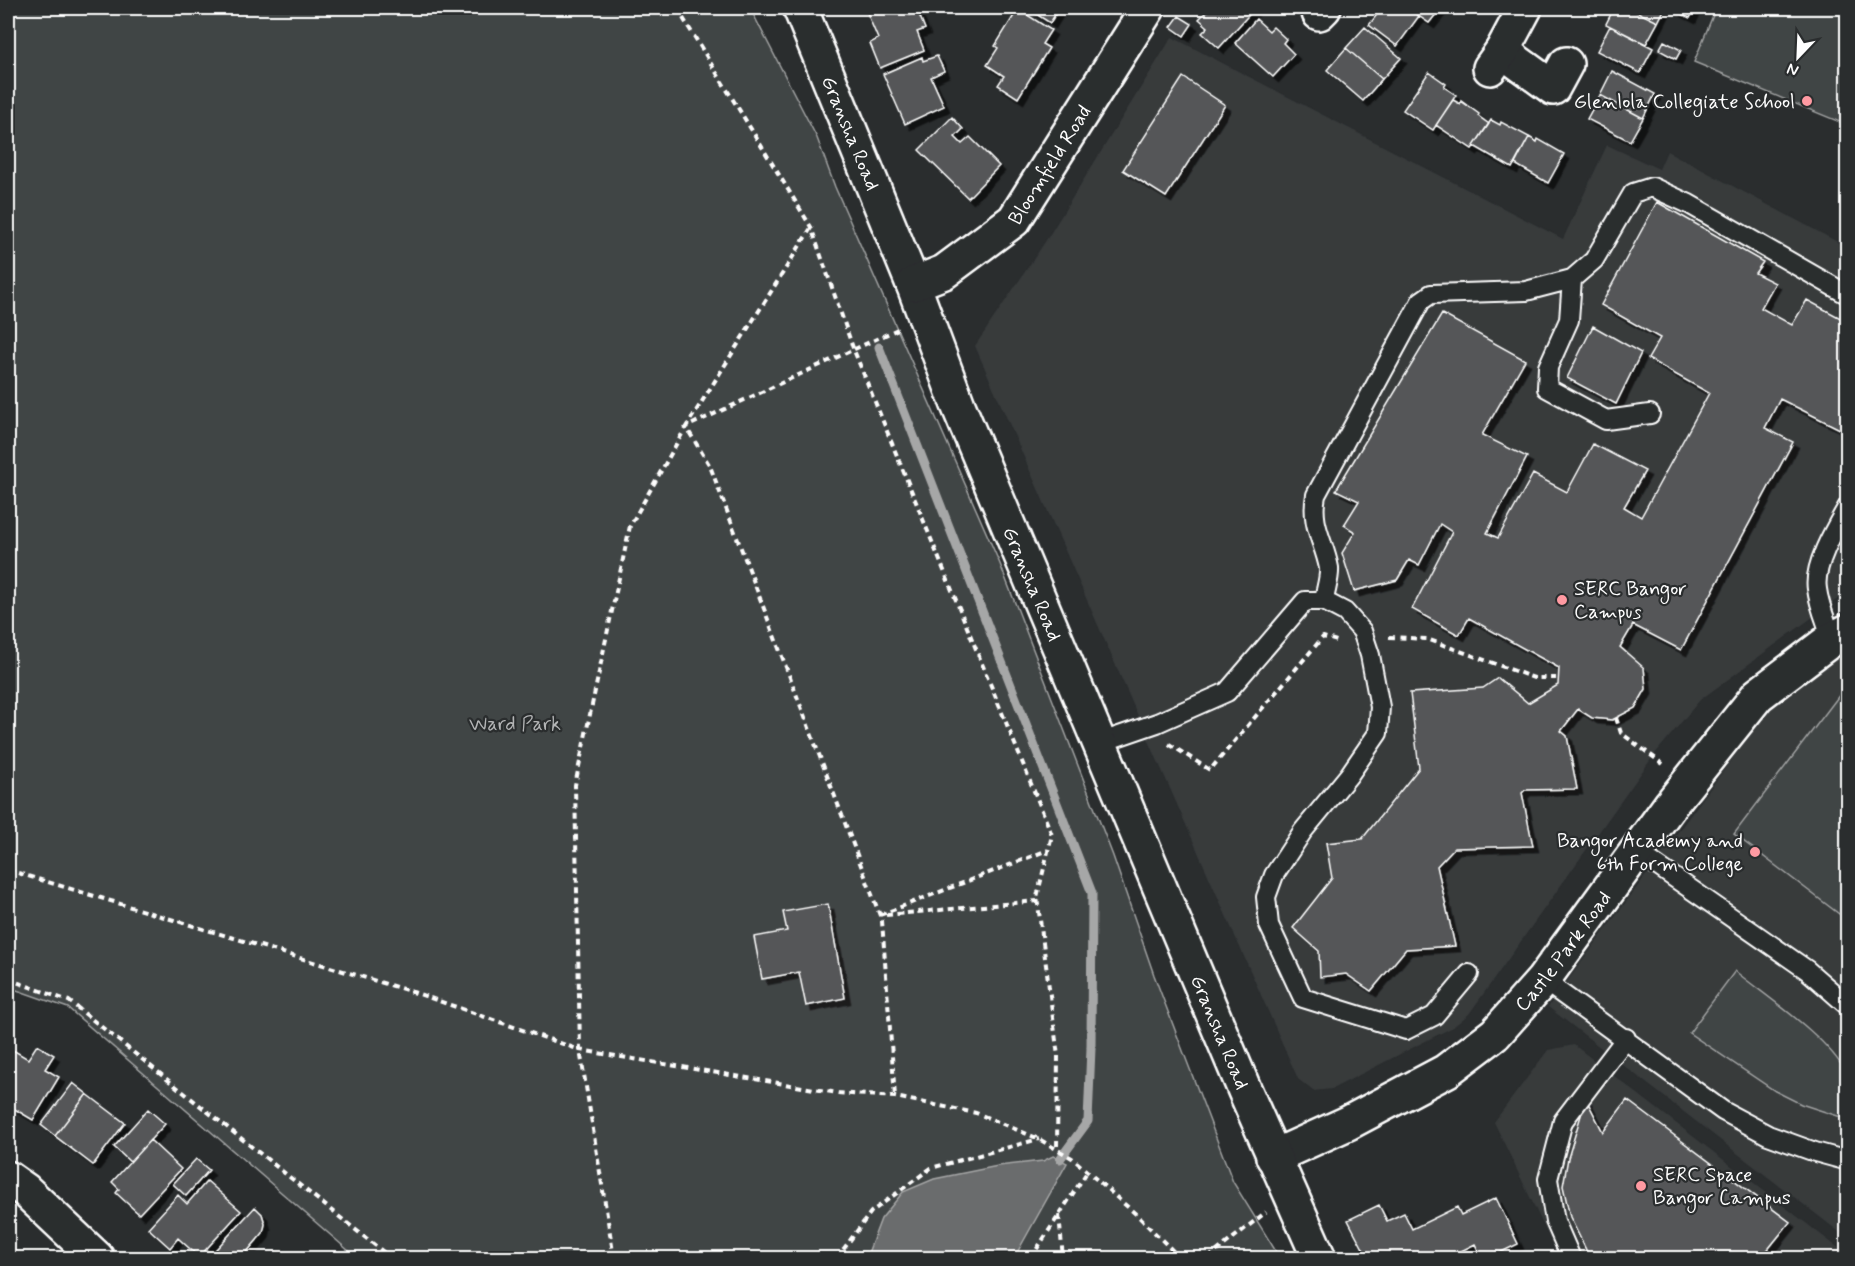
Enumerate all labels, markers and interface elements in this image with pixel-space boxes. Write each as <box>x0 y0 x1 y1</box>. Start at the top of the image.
north arrow <box>1768 27 1828 87</box>
text: N <box>1784 58 1802 81</box>
street label: Gransha Road <box>814 72 885 195</box>
place label: Glenlola Collegiate School <box>1574 89 1795 117</box>
marker: Glenlola Collegiate School <box>1800 94 1814 108</box>
street label: Bloomfield Road <box>1002 100 1098 230</box>
street label: Gransha Road <box>995 523 1067 646</box>
place label: SERC Bangor Campus <box>1574 576 1687 626</box>
marker: SERC Bangor Campus <box>1555 593 1569 607</box>
park label: Ward Park <box>469 711 561 738</box>
place label: Bangor Academy and 6th Form College <box>1557 828 1743 878</box>
marker: Bangor Academy and 6th Form College <box>1748 845 1762 859</box>
street label: Castle Park Road <box>1509 886 1618 1018</box>
street label: Gransha Road <box>1183 971 1255 1094</box>
place label: SERC Space Bangor Campus <box>1653 1162 1791 1213</box>
marker: SERC Space Bangor Campus <box>1634 1179 1648 1193</box>

